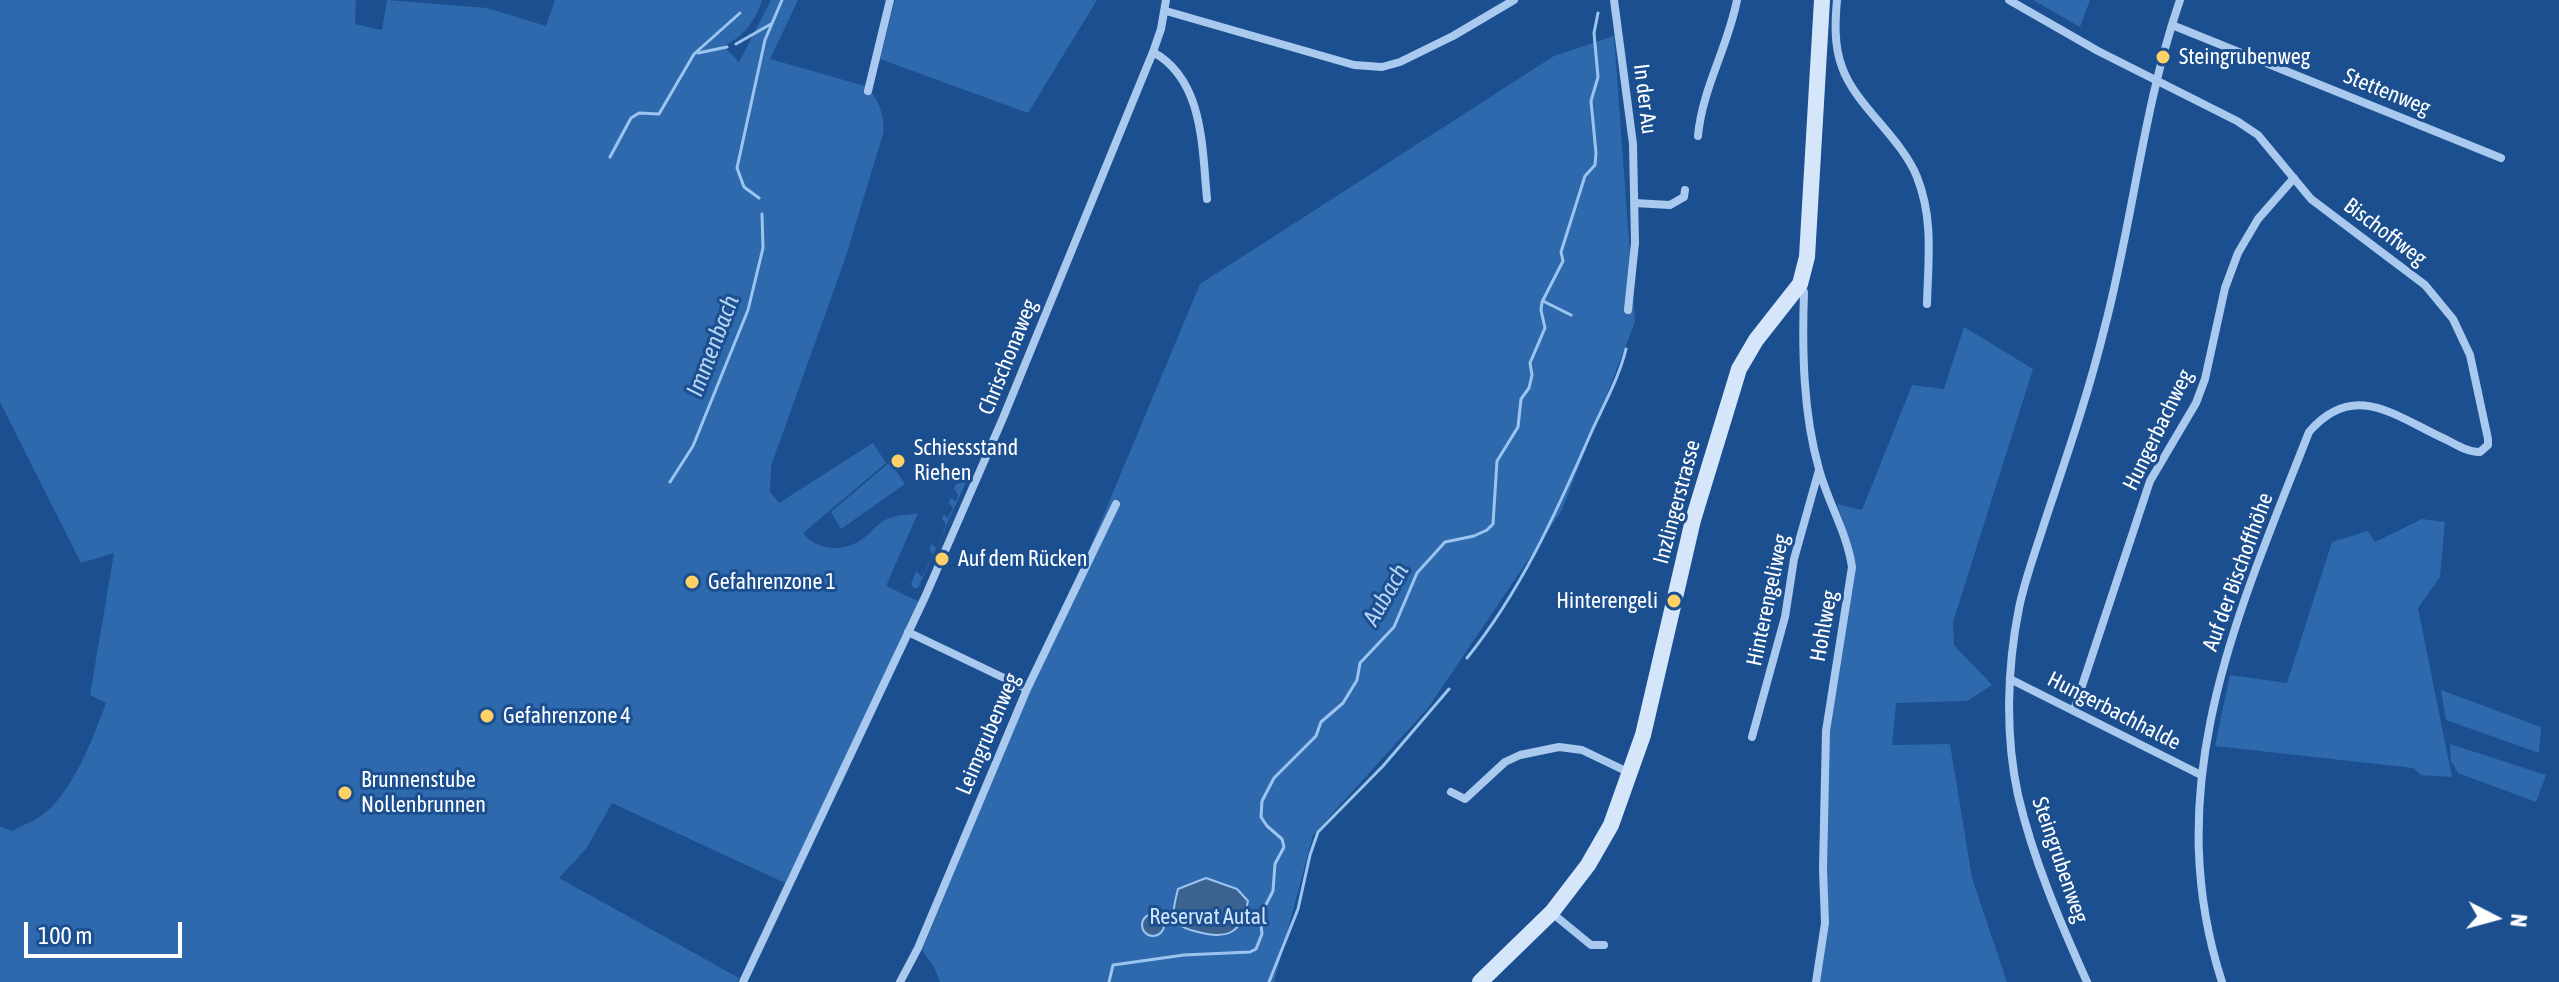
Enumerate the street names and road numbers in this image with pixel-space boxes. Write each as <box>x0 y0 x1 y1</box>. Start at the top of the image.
street label: In der Au <box>1628 62 1662 136</box>
street label: Stettenweg <box>2340 63 2434 121</box>
street label: Bischoffweg <box>2338 192 2432 272</box>
street label: Chrischonaweg <box>973 295 1043 419</box>
street label: Hungerbachweg <box>2117 365 2199 495</box>
street label: Inzlingerstrasse <box>1648 437 1706 567</box>
street label: Auf der Bischoffhöhe <box>2197 489 2279 655</box>
street label: Hinterengeliweg <box>1741 532 1795 668</box>
street label: Hohlweg <box>1805 588 1843 664</box>
street label: Hungerbachhalde <box>2043 666 2185 756</box>
street label: Leimgrubenweg <box>951 669 1025 799</box>
street label: Steingrubenweg <box>2026 794 2094 926</box>

